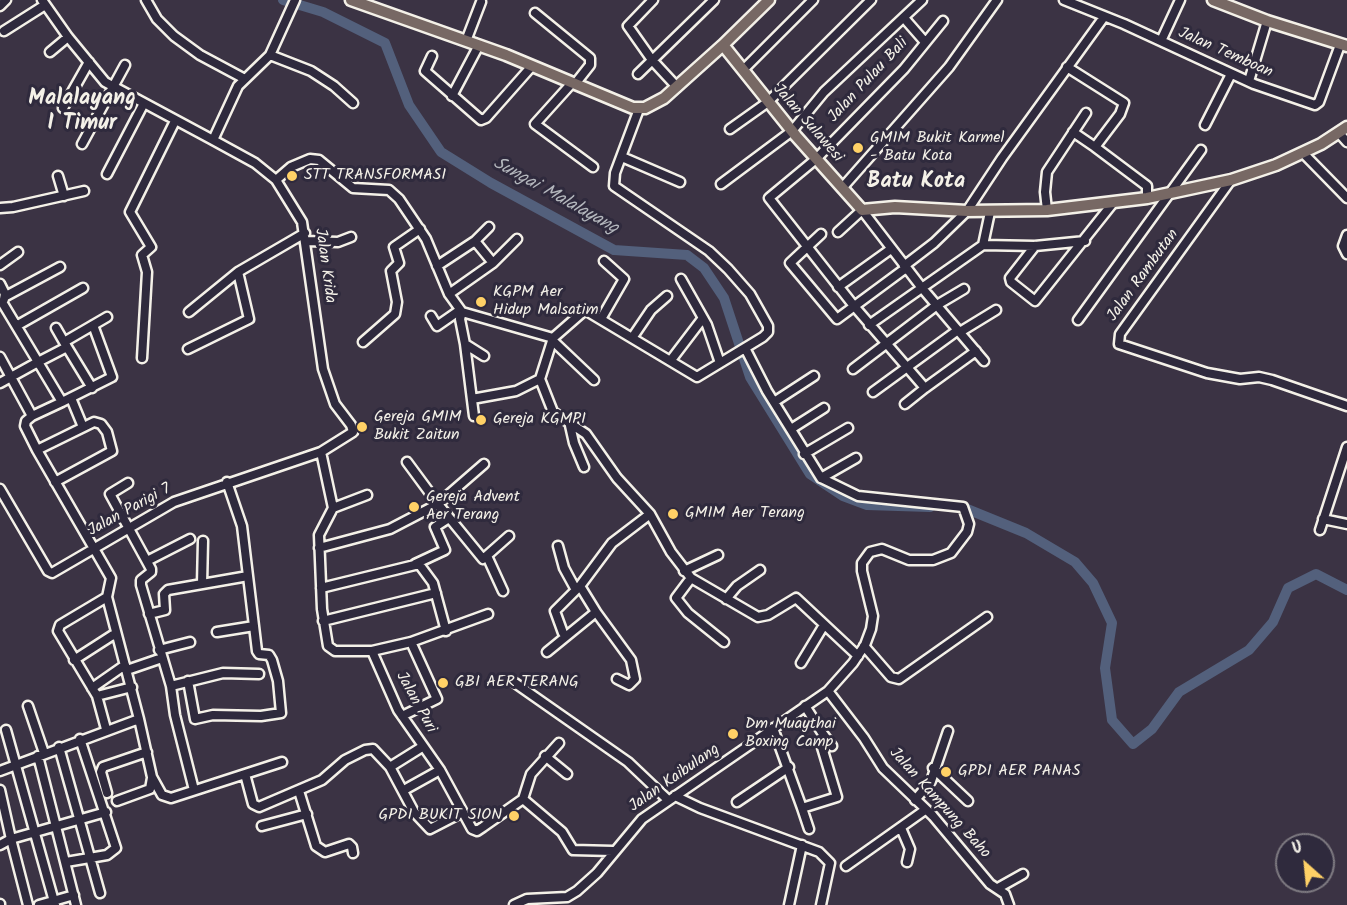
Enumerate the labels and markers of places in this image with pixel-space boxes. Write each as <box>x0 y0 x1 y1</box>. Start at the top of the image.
place label: GMIM Bukit Karmel - Batu Kota <box>870 129 1004 167</box>
marker: GMIM Bukit Karmel - Batu Kota <box>851 141 865 155</box>
place label: STT TRANSFORMASI <box>304 166 446 186</box>
marker: STT TRANSFORMASI <box>285 169 299 183</box>
place label: KGPM Aer Hidup Malsatim <box>493 283 598 321</box>
marker: KGPM Aer Hidup Malsatim <box>474 295 488 309</box>
place label: Gereja GMIM Bukit Zaitun <box>374 408 461 446</box>
place label: Gereja KGMPI <box>493 410 586 430</box>
marker: Gereja KGMPI <box>474 413 488 427</box>
marker: Gereja GMIM Bukit Zaitun <box>355 420 369 434</box>
place label: Gereja Advent Aer Terang <box>426 488 520 526</box>
marker: Gereja Advent Aer Terang <box>407 500 421 514</box>
place label: GMIM Aer Terang <box>685 504 805 524</box>
marker: GMIM Aer Terang <box>666 507 680 521</box>
place label: GBI AER TERANG <box>455 673 579 693</box>
marker: GBI AER TERANG <box>436 676 450 690</box>
place label: Dm Muaythai Boxing Camp <box>745 715 836 753</box>
marker: Dm Muaythai Boxing Camp <box>726 727 740 741</box>
place label: GPDI AER PANAS <box>958 762 1080 782</box>
marker: GPDI AER PANAS <box>939 765 953 779</box>
place label: GPDI BUKIT SION <box>379 806 502 826</box>
marker: GPDI BUKIT SION <box>507 809 521 823</box>

